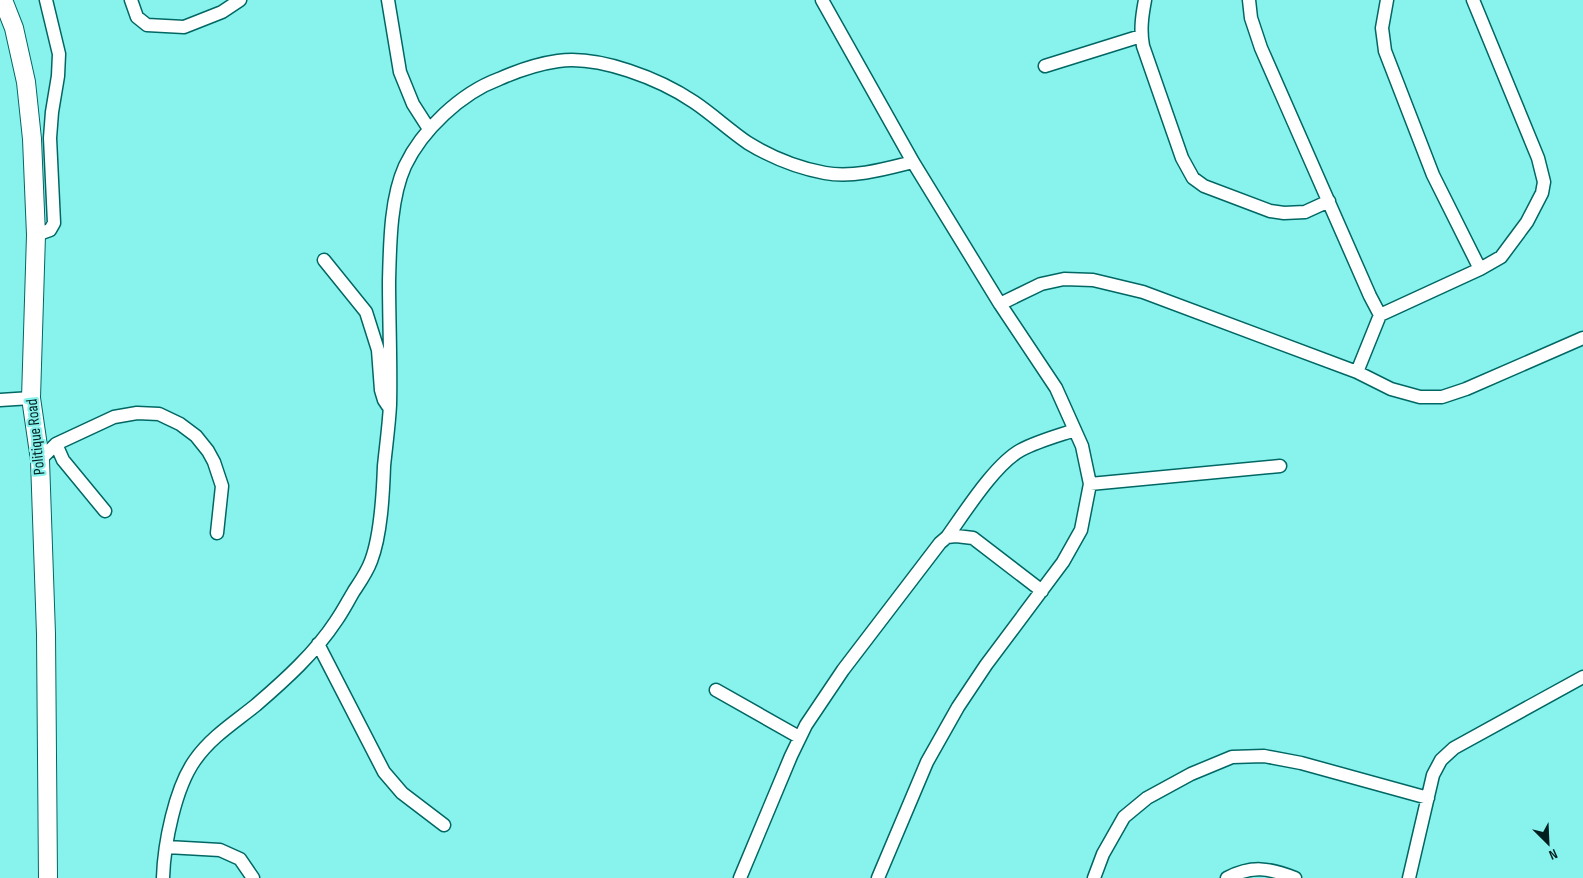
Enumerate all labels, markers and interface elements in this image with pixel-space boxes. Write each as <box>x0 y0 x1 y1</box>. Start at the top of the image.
street label: Politique Road <box>23 398 49 476</box>
north arrow <box>1523 818 1573 868</box>
text: N <box>1546 845 1560 864</box>

